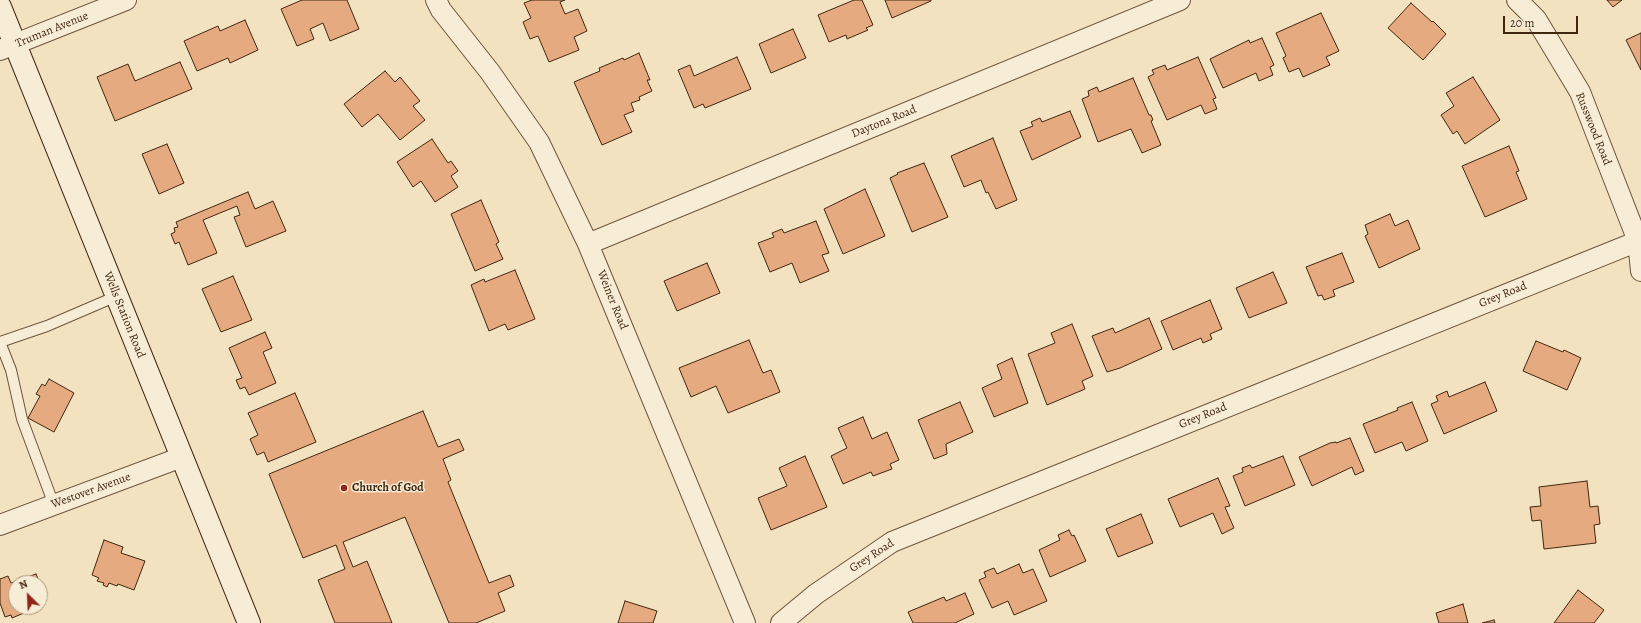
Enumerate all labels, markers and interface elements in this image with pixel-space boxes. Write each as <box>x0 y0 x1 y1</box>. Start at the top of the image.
scale bar <box>1505 8 1580 34</box>
street label: Truman Avenue <box>13 9 91 51</box>
text: 20 m <box>1510 15 1534 31</box>
street label: Russwood Road <box>1572 91 1614 167</box>
street label: Daytona Road <box>849 102 919 142</box>
street label: Weiner Road <box>594 268 630 332</box>
street label: Wells Station Road <box>100 270 148 360</box>
street label: Grey Road <box>1477 279 1529 311</box>
street label: Grey Road <box>1177 400 1229 432</box>
street label: Westover Avenue <box>49 470 133 512</box>
place label: Church of God <box>352 481 424 495</box>
marker: Church of God <box>339 483 349 493</box>
street label: Grey Road <box>847 536 897 576</box>
north arrow <box>8 575 48 615</box>
text: N <box>17 576 30 593</box>

